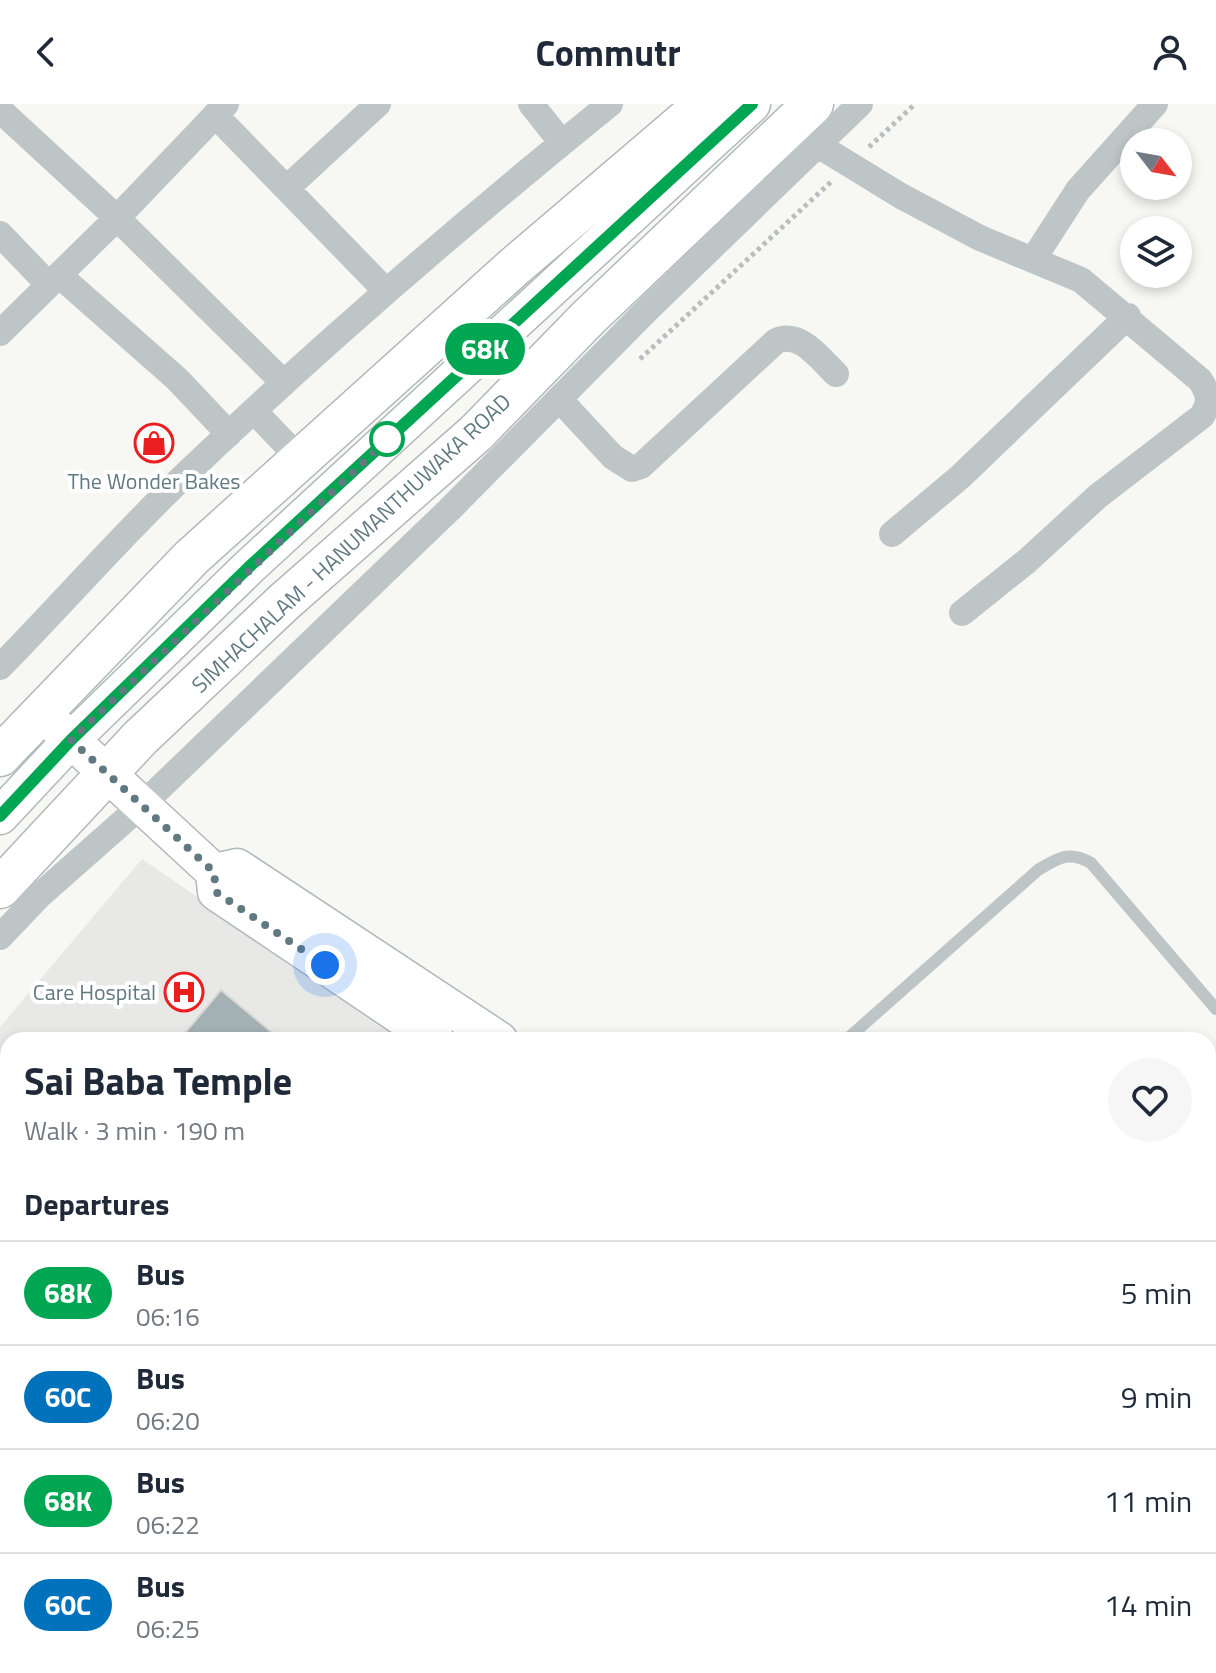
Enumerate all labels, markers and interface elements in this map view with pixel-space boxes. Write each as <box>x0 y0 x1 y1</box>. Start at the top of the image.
text: Commutr <box>535 25 681 80</box>
icon: back <box>24 30 68 74</box>
icon: person <box>1148 30 1192 74</box>
north arrow <box>1120 128 1192 200</box>
map controls <box>1120 128 1192 288</box>
button: layers <box>1120 216 1192 288</box>
line badge: 68K <box>439 323 531 375</box>
text: 68K <box>461 327 509 370</box>
street label: SIMHACHALAM - HANUMANTHUWAKA ROAD <box>183 385 519 701</box>
shop icon: The Wonder Bakes <box>133 422 175 464</box>
unlabelled marker <box>370 422 404 456</box>
place label: The Wonder Bakes <box>67 464 241 498</box>
your location <box>305 945 345 985</box>
hospital icon: Care Hospital <box>163 971 205 1013</box>
place label: Care Hospital <box>33 975 156 1009</box>
text: Sai Baba Temple <box>24 1052 292 1110</box>
button: heart <box>1108 1058 1192 1142</box>
text: Walk · 3 min · 190 m <box>24 1111 245 1150</box>
text: Departures <box>24 1181 169 1227</box>
text: Bus <box>136 1251 185 1297</box>
text: 5 min <box>1121 1270 1192 1316</box>
text: 68K <box>44 1271 92 1314</box>
text: 06:16 <box>136 1297 200 1336</box>
text: Bus <box>136 1355 185 1401</box>
text: 9 min <box>1121 1374 1192 1420</box>
text: 60C <box>45 1375 91 1418</box>
text: 06:20 <box>136 1401 200 1440</box>
text: Bus <box>136 1459 185 1505</box>
text: 11 min <box>1104 1478 1192 1524</box>
text: 68K <box>44 1479 92 1522</box>
text: 06:22 <box>136 1505 200 1544</box>
text: Bus <box>136 1563 185 1609</box>
text: 14 min <box>1104 1582 1192 1628</box>
text: 60C <box>45 1583 91 1626</box>
text: 06:25 <box>136 1609 200 1648</box>

